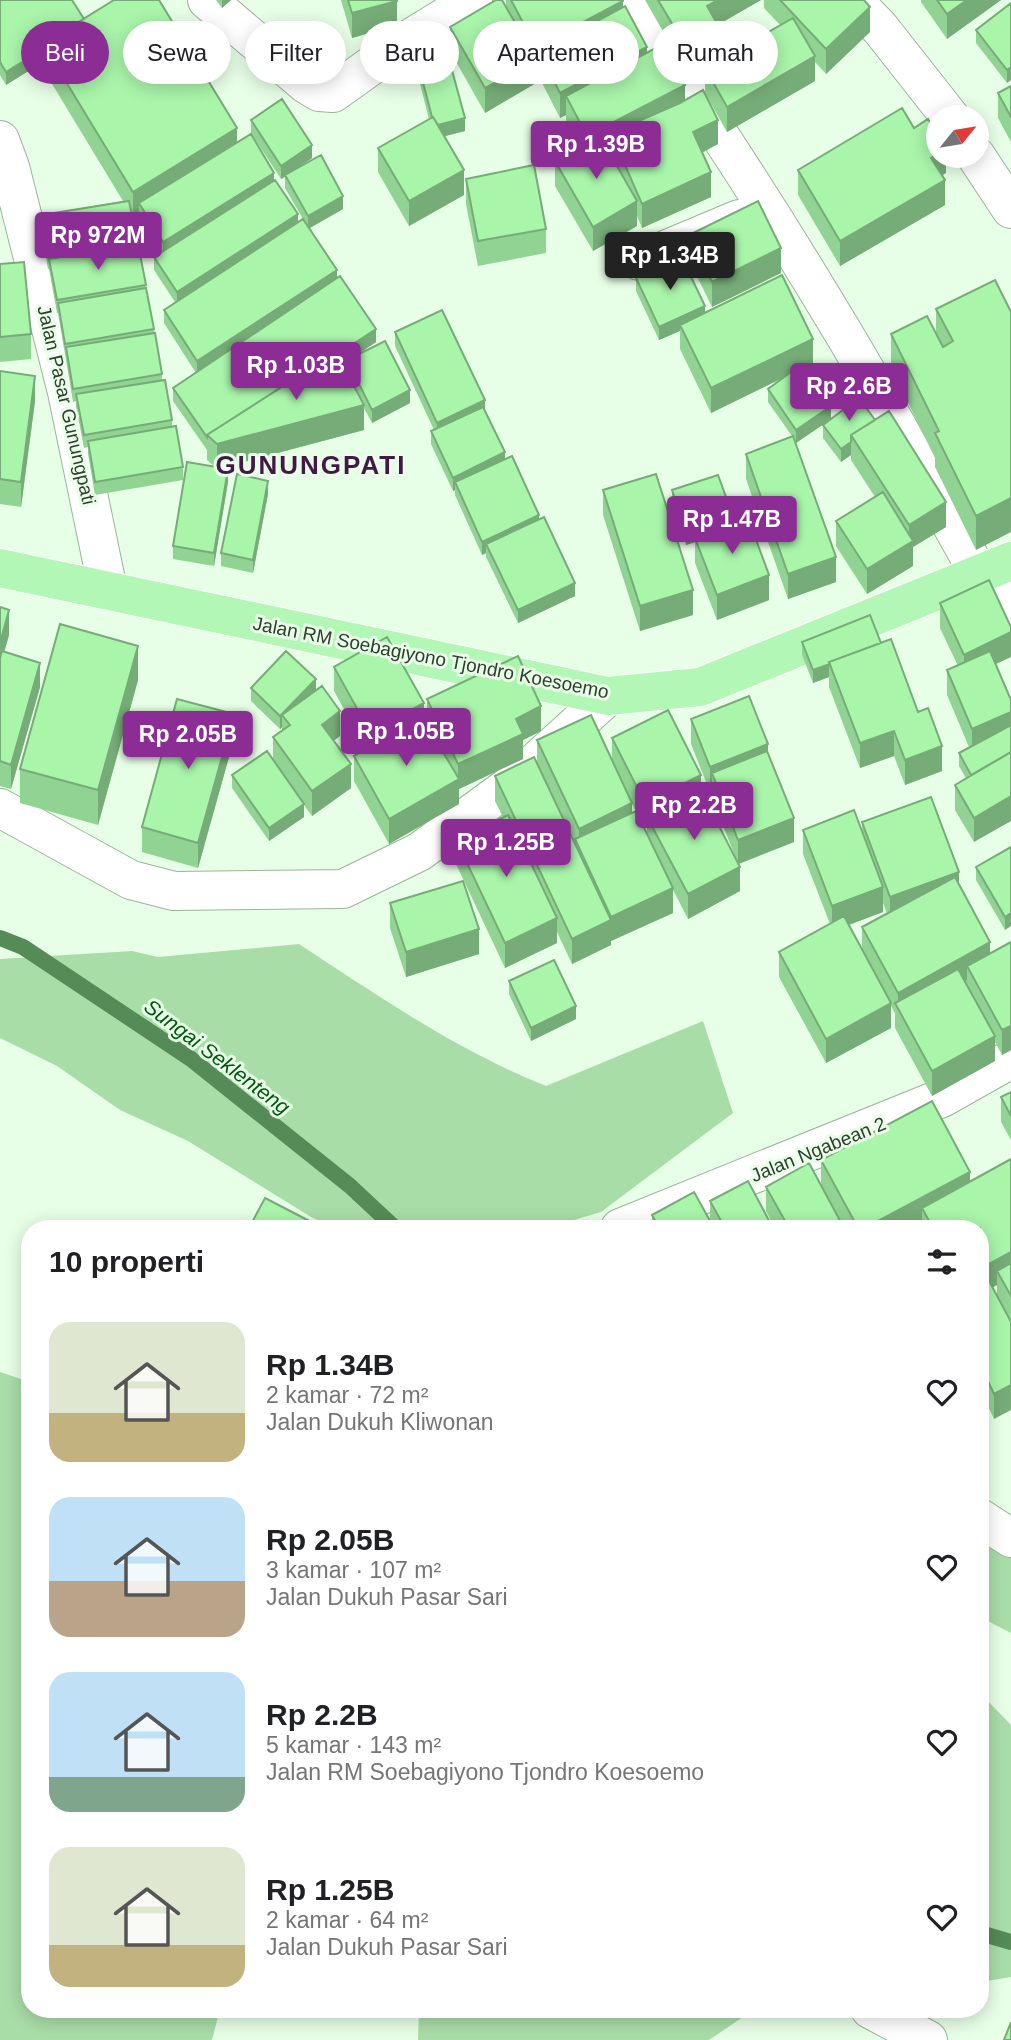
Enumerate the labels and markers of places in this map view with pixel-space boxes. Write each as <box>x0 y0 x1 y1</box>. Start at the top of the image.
pin: Rp 1.39B <box>524 122 668 181</box>
pin: Rp 972M <box>33 212 163 272</box>
pin: Rp 1.34B <box>598 232 742 292</box>
pin: Rp 1.03B <box>224 342 368 402</box>
pin: Rp 2.6B <box>784 364 914 423</box>
pin: Rp 1.47B <box>660 496 804 556</box>
pin: Rp 1.05B <box>334 708 478 768</box>
pin: Rp 2.05B <box>116 712 260 771</box>
pin: Rp 2.2B <box>629 782 759 842</box>
pin: Rp 1.25B <box>434 820 578 879</box>

